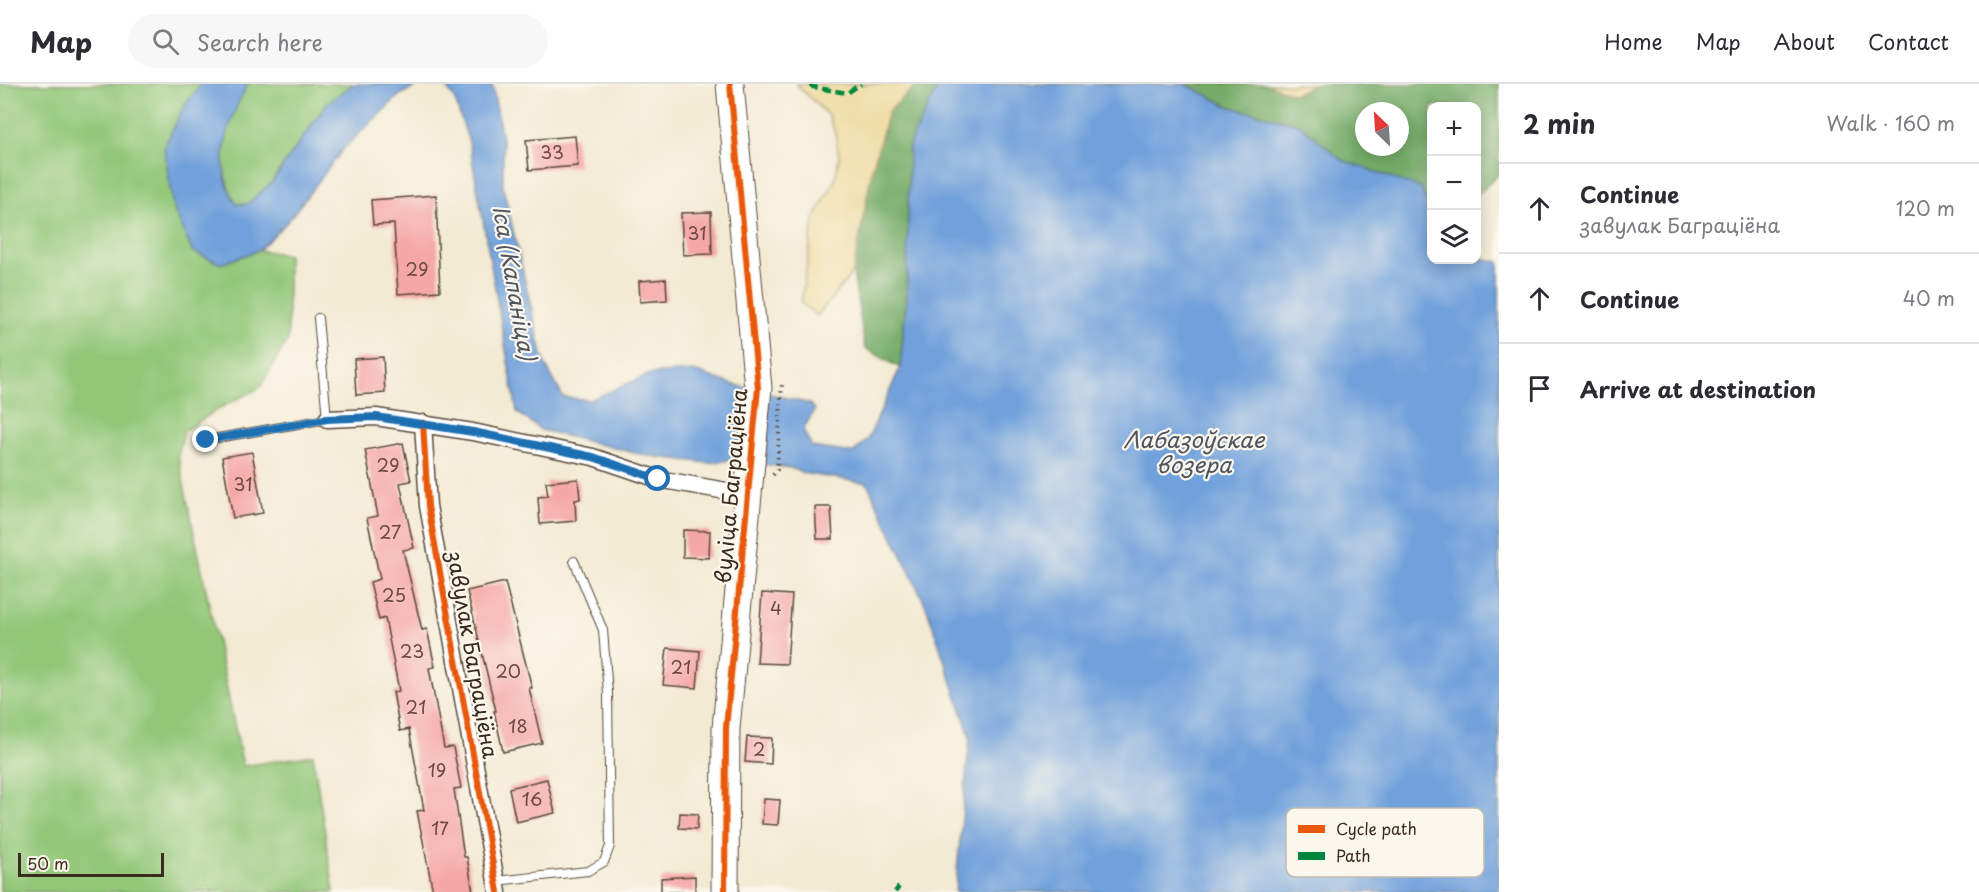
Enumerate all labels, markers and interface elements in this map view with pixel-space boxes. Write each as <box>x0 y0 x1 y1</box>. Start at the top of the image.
search box <box>128 14 548 68</box>
text: Map <box>30 20 92 63</box>
icon: search <box>149 25 182 58</box>
text: Search here <box>197 25 323 58</box>
text: Home <box>1604 25 1663 57</box>
text: Map <box>1696 25 1741 57</box>
text: About <box>1774 25 1835 57</box>
text: Contact <box>1868 25 1949 57</box>
north arrow <box>1355 102 1409 156</box>
map controls <box>1427 102 1481 264</box>
button: + <box>1427 102 1481 156</box>
text: 2 min <box>1523 104 1596 143</box>
text: Walk · 160 m <box>1827 108 1955 138</box>
house number: 33 <box>540 138 564 165</box>
button: − <box>1427 156 1481 210</box>
text: Continue <box>1580 177 1679 210</box>
icon: ahead <box>1523 192 1556 225</box>
text: 120 m <box>1896 193 1955 223</box>
water label: Іса (Капаніца) <box>486 203 546 364</box>
button: layers <box>1427 210 1481 264</box>
text: завулак Баграціёна <box>1580 210 1780 240</box>
house number: 31 <box>688 219 706 246</box>
house number: 29 <box>406 255 428 282</box>
icon: ahead <box>1523 282 1556 315</box>
text: Continue <box>1580 282 1679 315</box>
text: 40 m <box>1903 283 1955 313</box>
icon: arrive <box>1523 372 1556 405</box>
text: Arrive at destination <box>1580 372 1816 405</box>
street label: вуліца Баграціёна <box>706 387 754 585</box>
water label: Лабазоўскае возера <box>1124 422 1266 480</box>
route end <box>192 426 218 452</box>
house number: 29 <box>377 451 399 478</box>
route start <box>644 465 670 491</box>
house number: 31 <box>234 470 252 497</box>
house number: 27 <box>379 518 401 545</box>
street label: завулак Баграціёна <box>440 547 508 761</box>
house number: 25 <box>382 581 406 608</box>
house number: 4 <box>770 594 782 621</box>
house number: 23 <box>400 637 424 664</box>
house number: 21 <box>671 653 691 680</box>
house number: 20 <box>495 657 521 684</box>
house number: 21 <box>406 693 426 720</box>
house number: 18 <box>508 712 528 739</box>
house number: 2 <box>753 735 765 762</box>
house number: 19 <box>428 756 446 783</box>
house number: 16 <box>522 785 542 812</box>
legend <box>1286 808 1484 877</box>
house number: 17 <box>431 814 449 841</box>
text: Cycle path <box>1336 816 1417 840</box>
text: Path <box>1336 843 1371 867</box>
scale bar <box>18 850 164 878</box>
text: 50 m <box>27 851 68 875</box>

